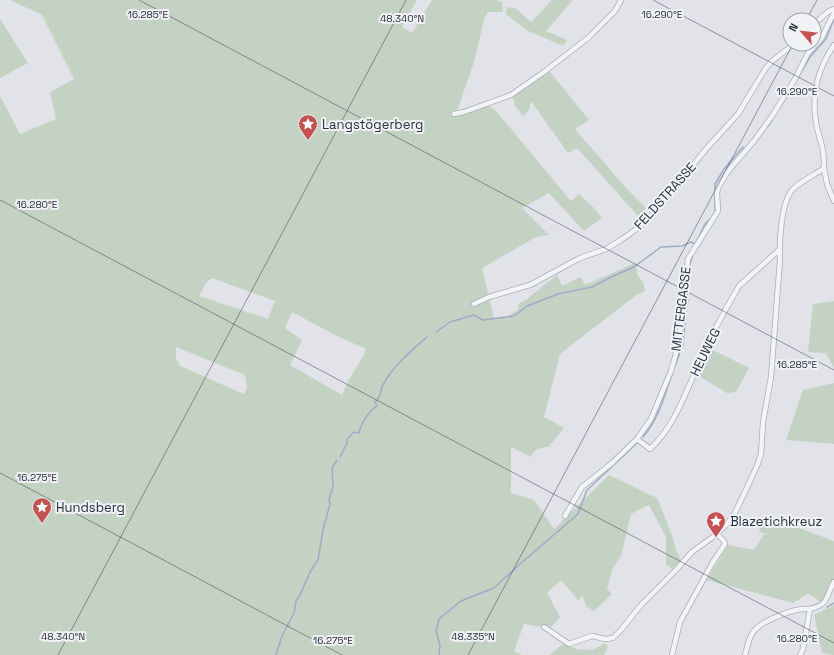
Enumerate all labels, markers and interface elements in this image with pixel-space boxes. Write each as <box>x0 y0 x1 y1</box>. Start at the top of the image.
text: 16.285°E <box>128 8 169 21</box>
text: 16.290°E <box>642 8 683 21</box>
text: 48.340°N <box>380 12 424 25</box>
north arrow <box>782 12 822 52</box>
text: N <box>785 21 801 34</box>
text: 16.290°E <box>777 85 818 98</box>
place icon: Langstögerberg <box>297 113 319 141</box>
place label: Langstögerberg <box>322 116 423 133</box>
street label: FELDSTRASSE <box>630 159 700 233</box>
text: 16.280°E <box>17 198 58 211</box>
street label: MITTERGASSE <box>667 266 695 352</box>
street label: HEUWEG <box>686 325 724 379</box>
text: 16.285°E <box>777 358 818 371</box>
text: 16.275°E <box>17 471 57 484</box>
place icon: Hundsberg <box>31 496 53 524</box>
place label: Hundsberg <box>56 499 125 516</box>
place icon: Blazetichkreuz <box>705 510 727 538</box>
place label: Blazetichkreuz <box>730 513 822 530</box>
text: 48.340°N <box>41 630 85 643</box>
text: 48.335°N <box>451 630 495 643</box>
text: 16.280°E <box>777 632 818 645</box>
text: 16.275°E <box>313 634 353 647</box>

